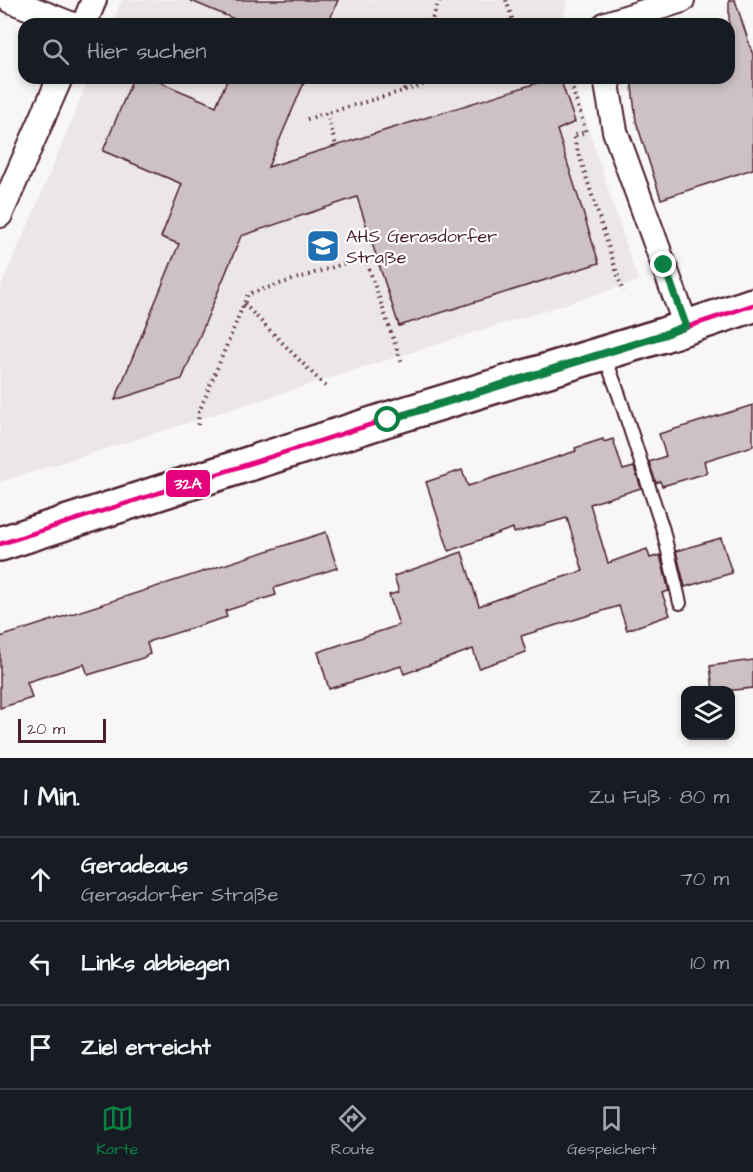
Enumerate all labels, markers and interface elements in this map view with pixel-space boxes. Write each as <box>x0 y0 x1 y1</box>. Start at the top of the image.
search box <box>18 18 735 84</box>
icon: search <box>39 35 72 68</box>
text: Hier suchen <box>87 36 206 67</box>
place label: AHS Gerasdorfer Straße <box>346 224 497 270</box>
school or university icon: AHS Gerasdorfer Straße <box>305 228 341 264</box>
route end <box>650 251 676 277</box>
route start <box>374 406 400 432</box>
line badge: 32A <box>165 469 211 498</box>
text: 32A <box>173 473 203 495</box>
map controls <box>681 686 735 740</box>
button: layers <box>681 686 735 740</box>
scale bar <box>18 716 106 744</box>
text: 20 m <box>27 718 65 740</box>
text: 1 Min. <box>24 779 80 815</box>
text: Zu Fuß · 80 m <box>589 783 729 811</box>
text: Geradeaus <box>81 850 188 881</box>
icon: ahead <box>24 863 57 896</box>
text: 70 m <box>681 865 729 893</box>
text: Gerasdorfer Straße <box>81 881 278 909</box>
icon: left <box>24 947 57 980</box>
text: Links abbiegen <box>81 948 229 979</box>
text: 10 m <box>690 949 729 977</box>
icon: arrive <box>24 1031 57 1064</box>
text: Ziel erreicht <box>81 1032 211 1063</box>
tab: Karte <box>96 1102 138 1160</box>
tab: Route <box>331 1102 374 1160</box>
tab: Gespeichert <box>567 1102 657 1160</box>

